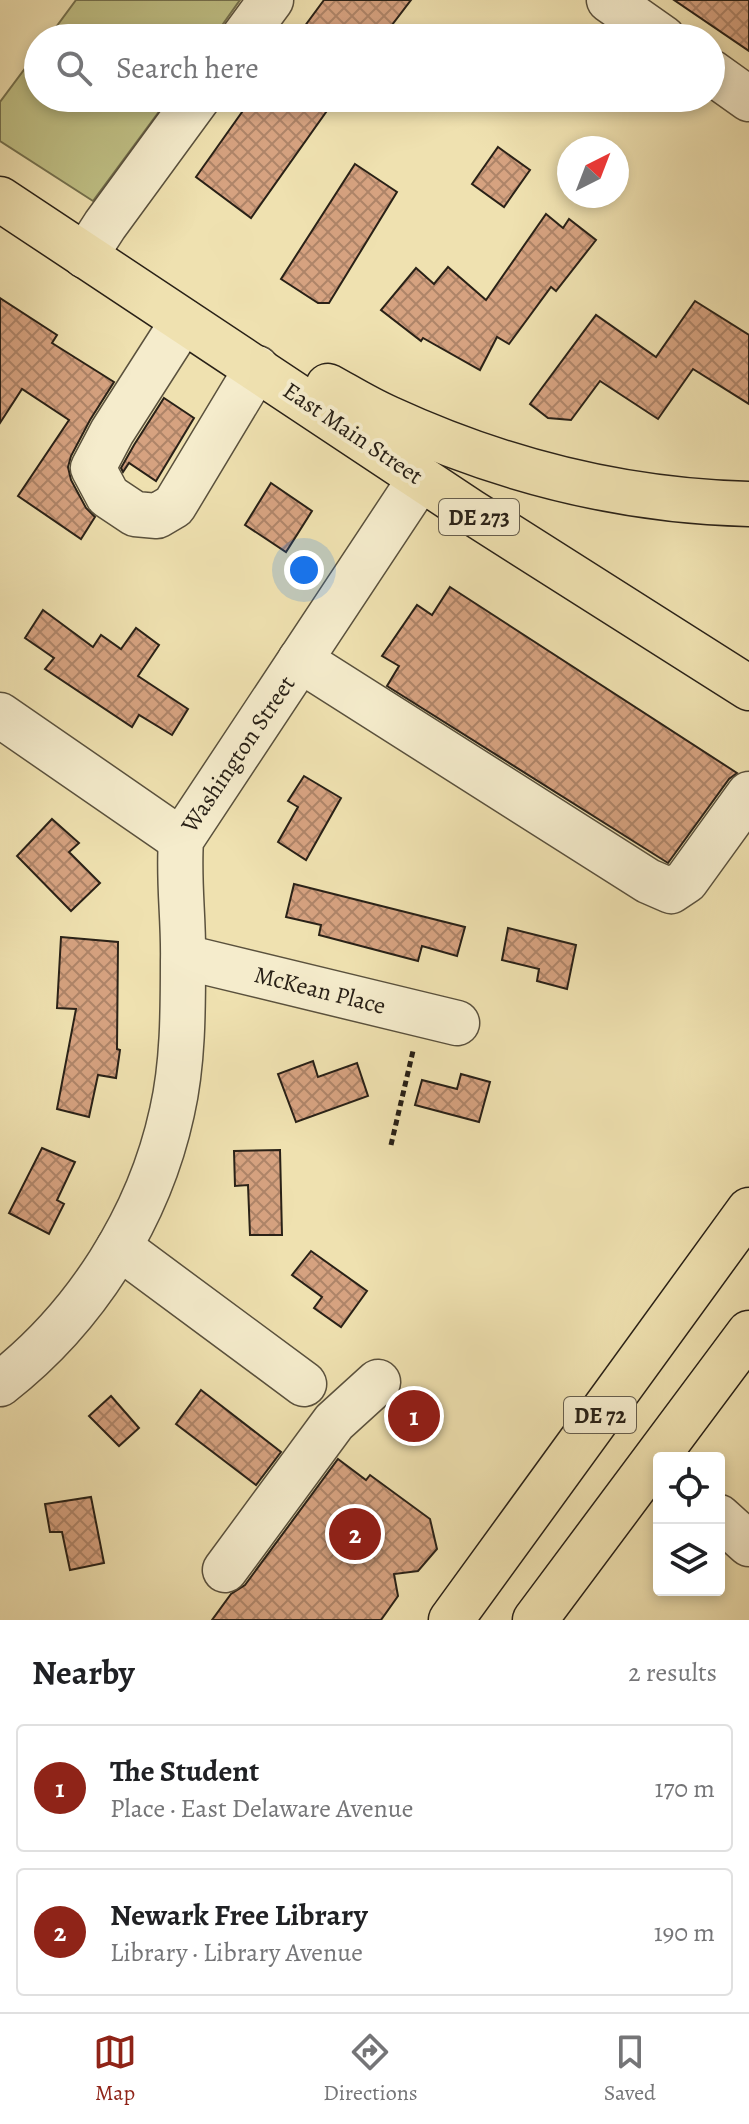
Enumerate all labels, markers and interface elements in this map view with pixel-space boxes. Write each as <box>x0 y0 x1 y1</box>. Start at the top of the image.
search box <box>24 24 725 112</box>
icon: search <box>52 46 96 90</box>
text: Search here <box>116 48 259 88</box>
north arrow <box>557 136 629 208</box>
street label: East Main Street <box>277 374 429 492</box>
road number: DE 273 <box>439 499 519 535</box>
your location <box>284 550 324 590</box>
street label: Washington Street <box>173 669 302 840</box>
street label: McKean Place <box>251 958 389 1022</box>
pin: 1 <box>388 1386 440 1446</box>
road number: DE 72 <box>564 1397 636 1433</box>
map controls <box>653 1452 725 1596</box>
button: locate <box>653 1452 725 1524</box>
pin: 2 <box>329 1504 381 1564</box>
button: layers <box>653 1524 725 1596</box>
text: Nearby <box>32 1649 135 1696</box>
text: 2 results <box>628 1655 717 1690</box>
text: The Student <box>110 1751 259 1791</box>
text: 1 <box>55 1771 65 1806</box>
text: 170 m <box>655 1771 715 1806</box>
text: Place · East Delaware Avenue <box>110 1791 414 1826</box>
text: Newark Free Library <box>110 1895 368 1935</box>
text: 2 <box>54 1915 66 1950</box>
text: 190 m <box>654 1915 715 1950</box>
text: Library · Library Avenue <box>110 1935 363 1970</box>
tab: Map <box>93 2030 137 2108</box>
tab: Directions <box>323 2030 418 2108</box>
tab: Saved <box>604 2030 656 2108</box>

